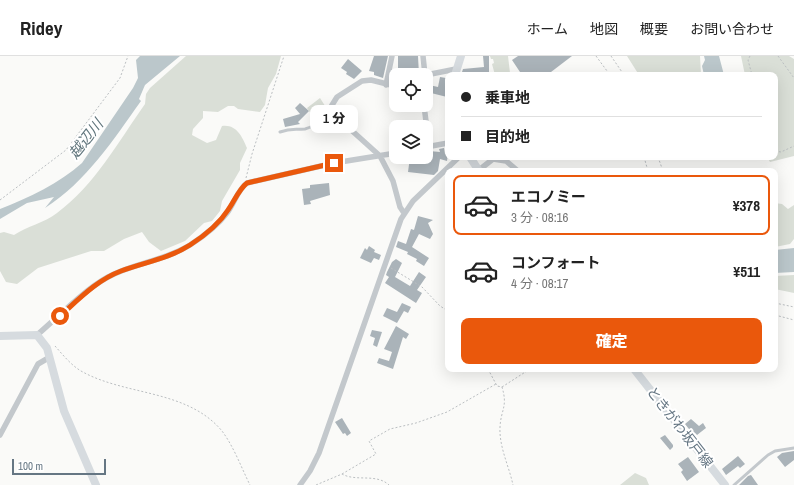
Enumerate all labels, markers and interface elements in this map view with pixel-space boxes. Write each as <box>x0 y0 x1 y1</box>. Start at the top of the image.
text: Ridey <box>20 15 62 41</box>
text: ホーム <box>526 20 568 38</box>
text: 地図 <box>590 20 618 38</box>
text: 概要 <box>640 20 668 38</box>
text: お問い合わせ <box>690 20 774 38</box>
map controls <box>389 68 433 164</box>
button: locate <box>389 68 433 112</box>
text: 乗車地 <box>485 87 530 108</box>
callout: 1 分 <box>310 105 358 133</box>
text: 1 分 <box>323 110 345 127</box>
water label: 越辺川 <box>63 113 109 163</box>
button: layers <box>389 120 433 164</box>
text: 目的地 <box>485 126 530 147</box>
route end <box>325 154 343 172</box>
text: エコノミー <box>511 186 586 207</box>
icon: car <box>463 187 499 223</box>
text: ¥378 <box>733 195 760 216</box>
text: 3 分 · 08:16 <box>511 209 568 226</box>
text: コンフォート <box>511 252 601 273</box>
icon: car <box>463 253 499 289</box>
text: ¥511 <box>733 261 760 282</box>
text: 4 分 · 08:17 <box>511 275 568 292</box>
route start <box>51 307 69 325</box>
button: 確定 <box>461 318 762 364</box>
street label: ときがわ坂戸線 <box>643 383 717 471</box>
scale bar <box>12 457 106 476</box>
text: 100 m <box>18 459 43 473</box>

